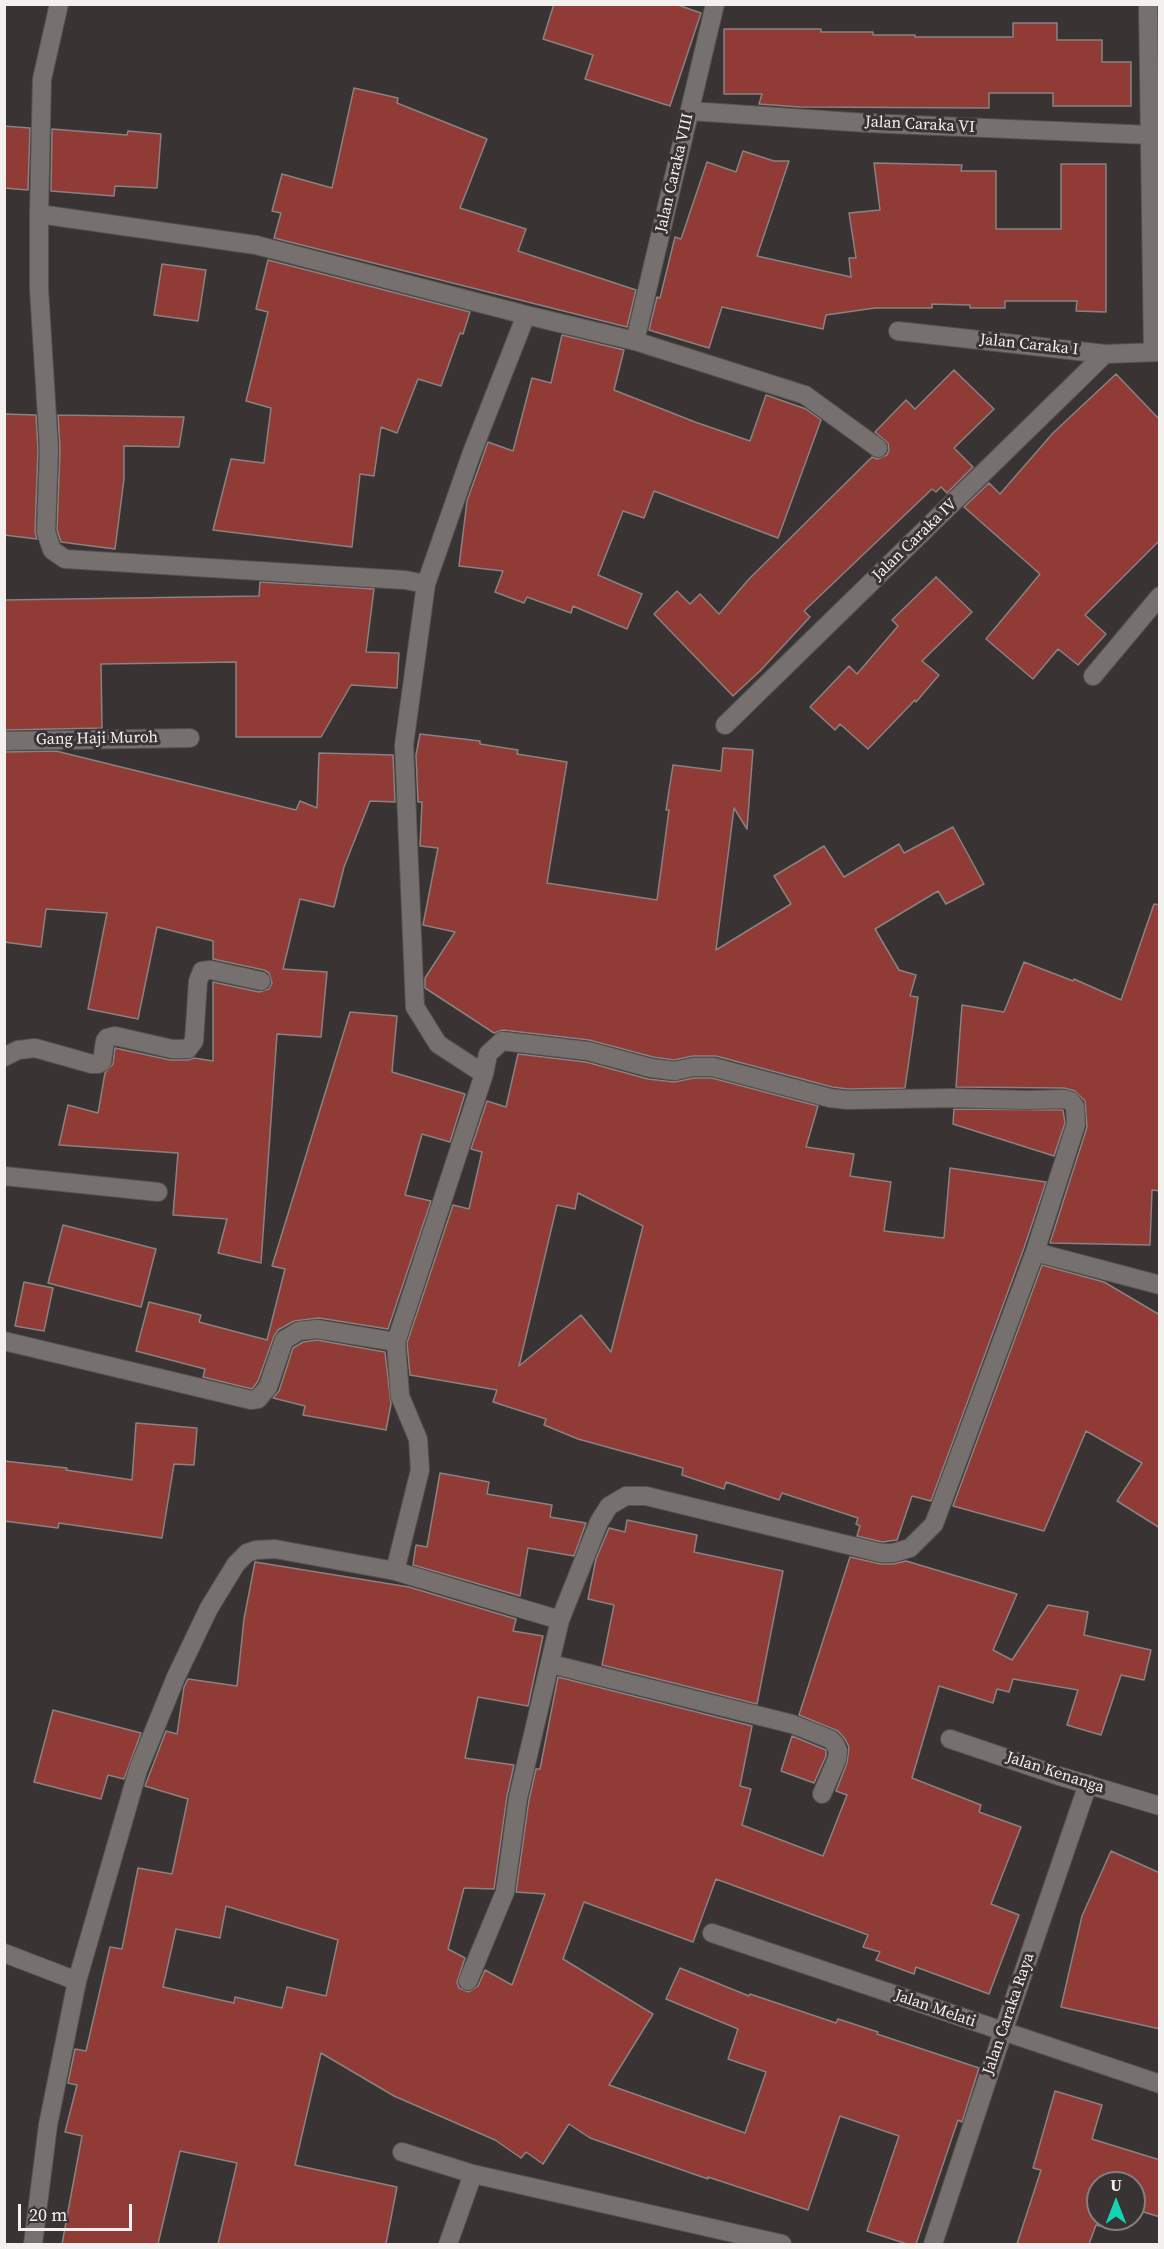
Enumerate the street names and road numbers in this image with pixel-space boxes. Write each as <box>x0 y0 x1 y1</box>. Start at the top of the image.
street label: Jalan Caraka VIII <box>652 111 698 235</box>
street label: Jalan Caraka VI <box>865 113 975 137</box>
street label: Jalan Caraka I <box>979 330 1079 360</box>
street label: Jalan Caraka IV <box>869 495 961 585</box>
street label: Gang Haji Muroh <box>36 728 158 750</box>
street label: Jalan Kenanga <box>1004 1748 1106 1798</box>
street label: Jalan Caraka Raya <box>979 1950 1039 2078</box>
street label: Jalan Melati <box>892 1986 978 2032</box>

